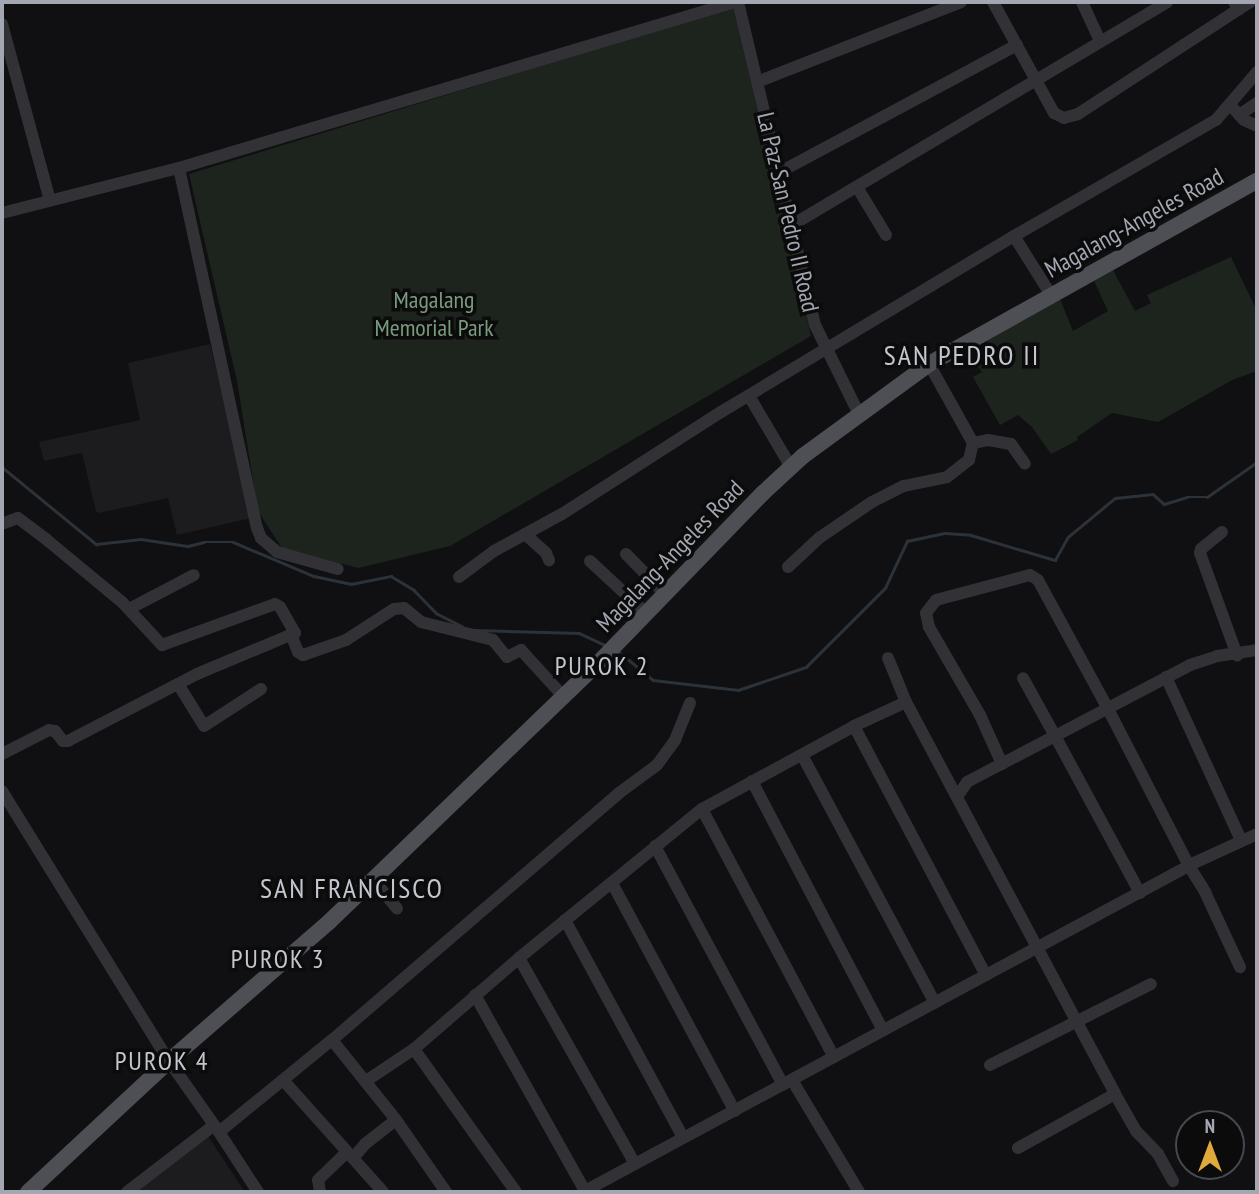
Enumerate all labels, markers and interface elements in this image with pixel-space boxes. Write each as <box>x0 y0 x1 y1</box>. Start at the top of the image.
street label: La Paz-San Pedro II Road <box>751 109 825 315</box>
street label: Magalang-Angeles Road <box>1040 162 1228 284</box>
park label: Magalang Memorial Park <box>375 286 493 342</box>
district label: SAN PEDRO II <box>885 338 1039 372</box>
street label: Magalang-Angeles Road <box>590 474 750 638</box>
district label: PUROK 2 <box>555 650 649 682</box>
district label: SAN FRANCISCO <box>262 871 442 905</box>
district label: PUROK 3 <box>231 943 325 975</box>
district label: PUROK 4 <box>115 1045 209 1077</box>
north arrow <box>1175 1110 1245 1180</box>
text: N <box>1205 1114 1215 1138</box>

